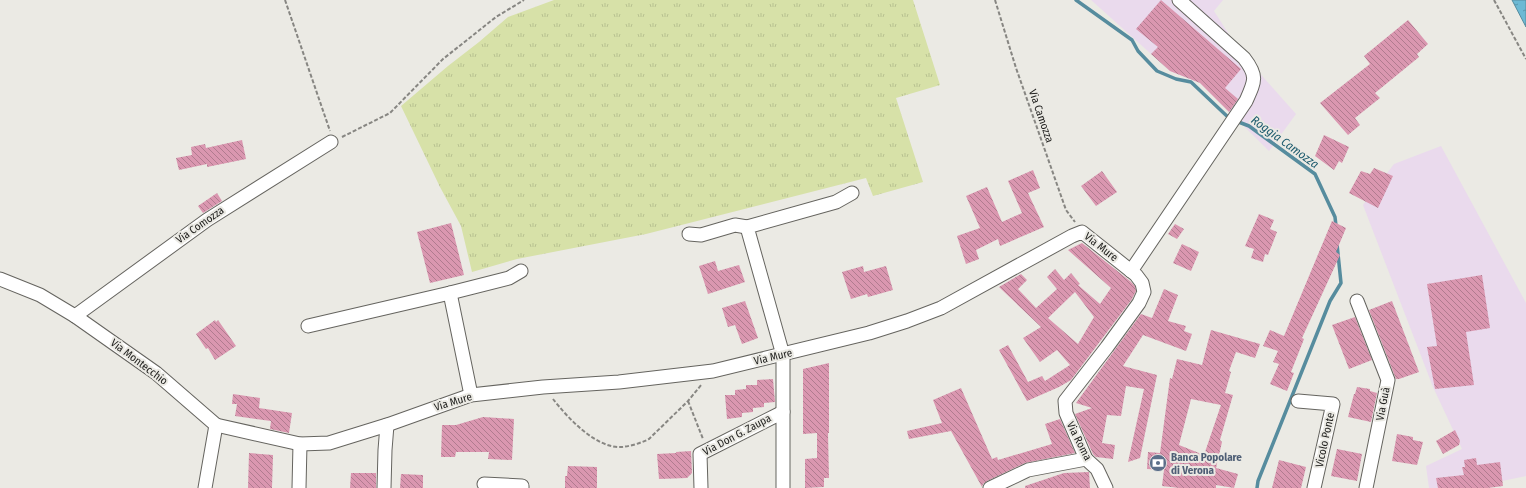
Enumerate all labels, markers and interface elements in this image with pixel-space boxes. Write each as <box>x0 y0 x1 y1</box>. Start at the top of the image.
street label: Via Camozza <box>1026 88 1056 144</box>
water label: Roggia Camozza <box>1248 113 1322 171</box>
street label: Via Comozza <box>173 204 227 246</box>
street label: Via Mure <box>1082 230 1120 264</box>
street label: Via Montecchio <box>108 336 170 388</box>
street label: Via Mure <box>753 346 793 368</box>
street label: Via Guà <box>1373 386 1393 422</box>
street label: Via Mure <box>433 390 473 414</box>
street label: Vicolo Ponte <box>1313 411 1337 469</box>
street label: Via Don G. Zaupa <box>701 412 773 458</box>
street label: Via Roma <box>1064 419 1094 463</box>
place label: Banca Popolare di Verona <box>1171 451 1242 477</box>
bank icon: Banca Popolare di Verona <box>1148 453 1168 473</box>

